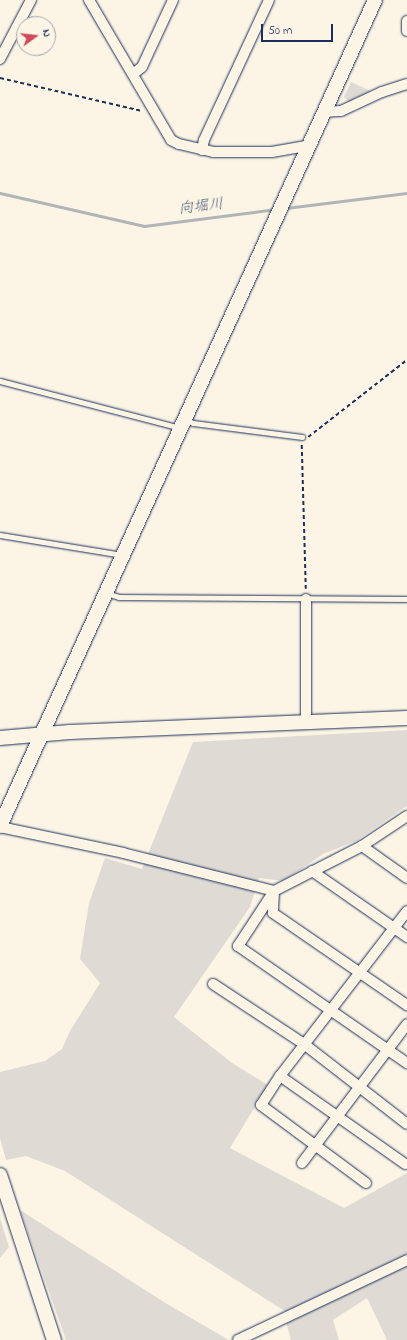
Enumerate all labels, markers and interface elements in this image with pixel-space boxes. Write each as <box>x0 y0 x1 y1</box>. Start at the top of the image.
north arrow <box>16 16 56 56</box>
scale bar <box>263 16 335 42</box>
text: 50 m <box>268 22 292 40</box>
text: N <box>38 27 55 39</box>
water label: 向堀川 <box>178 195 224 219</box>

